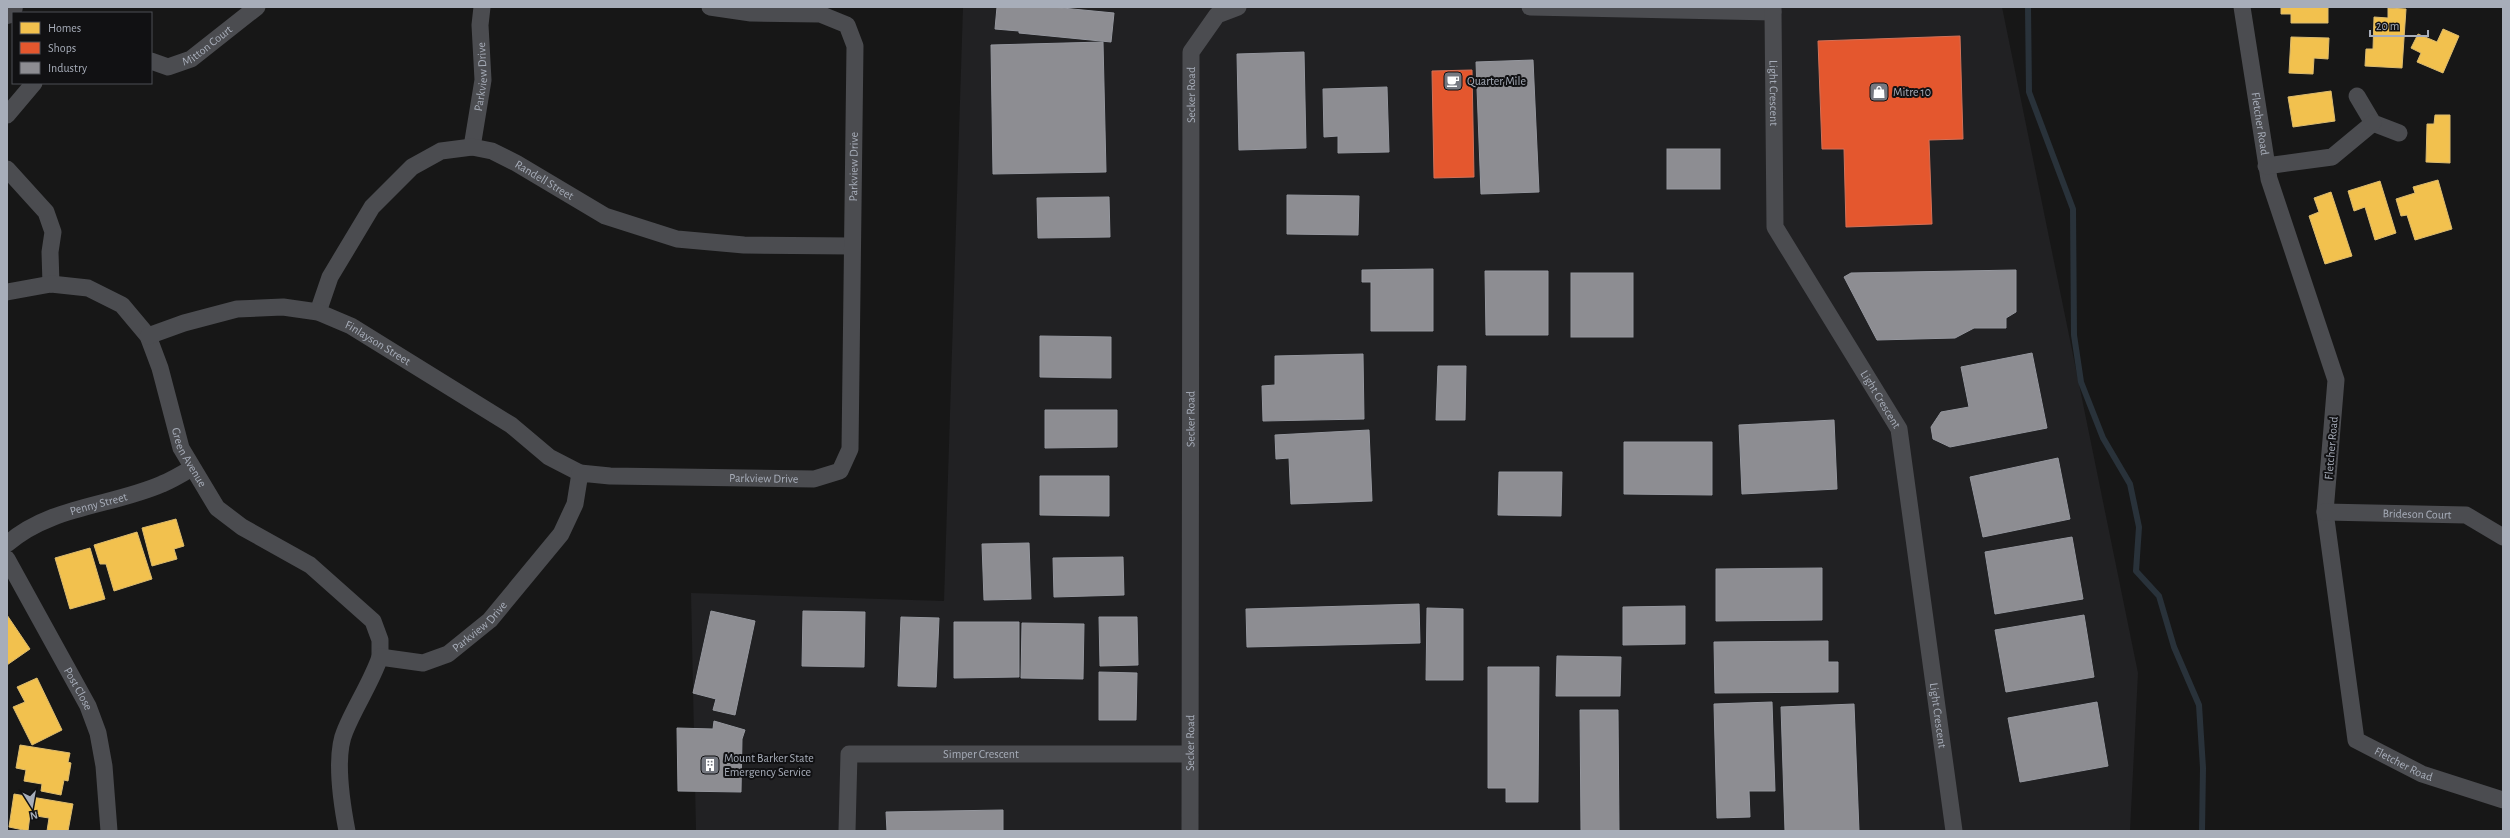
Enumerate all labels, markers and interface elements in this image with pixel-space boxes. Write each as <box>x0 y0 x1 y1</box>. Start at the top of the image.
legend <box>12 12 152 84</box>
scale bar <box>2370 12 2428 38</box>
text: 20 m <box>2376 20 2399 32</box>
text: Homes <box>48 22 81 34</box>
street label: Mitton Court <box>180 23 234 68</box>
text: Shops <box>48 42 76 54</box>
street label: Parkview Drive <box>472 42 489 112</box>
street label: Light Crescent <box>1767 60 1780 126</box>
text: Industry <box>48 62 87 75</box>
street label: Secker Road <box>1185 67 1197 123</box>
cafe icon: Quarter Mile <box>1442 70 1464 92</box>
place label: Quarter Mile <box>1467 75 1526 88</box>
shop icon: Mitre 10 <box>1868 81 1890 103</box>
place label: Mitre 10 <box>1893 86 1931 98</box>
street label: Fletcher Road <box>2249 91 2271 156</box>
street label: Parkview Drive <box>847 132 860 201</box>
street label: Randell Street <box>513 158 576 202</box>
street label: Finlayson Street <box>343 318 413 367</box>
street label: Light Crescent <box>1858 368 1903 431</box>
street label: Secker Road <box>1184 391 1197 447</box>
street label: Fletcher Road <box>2322 416 2340 480</box>
street label: Green Avenue <box>170 426 209 489</box>
street label: Parkview Drive <box>729 472 798 485</box>
street label: Penny Street <box>68 490 129 517</box>
street label: Brideson Court <box>2382 507 2452 521</box>
street label: Parkview Drive <box>450 599 509 654</box>
street label: Post Close <box>62 665 95 712</box>
street label: Light Crescent <box>1928 682 1949 749</box>
street label: Secker Road <box>1184 715 1196 771</box>
street label: Fletcher Road <box>2373 745 2434 783</box>
street label: Simper Crescent <box>943 748 1019 760</box>
place label: Mount Barker State Emergency Service <box>724 752 814 779</box>
building icon: Mount Barker State Emergency Service <box>699 754 721 776</box>
north arrow <box>12 786 52 826</box>
text: N <box>29 809 39 821</box>

